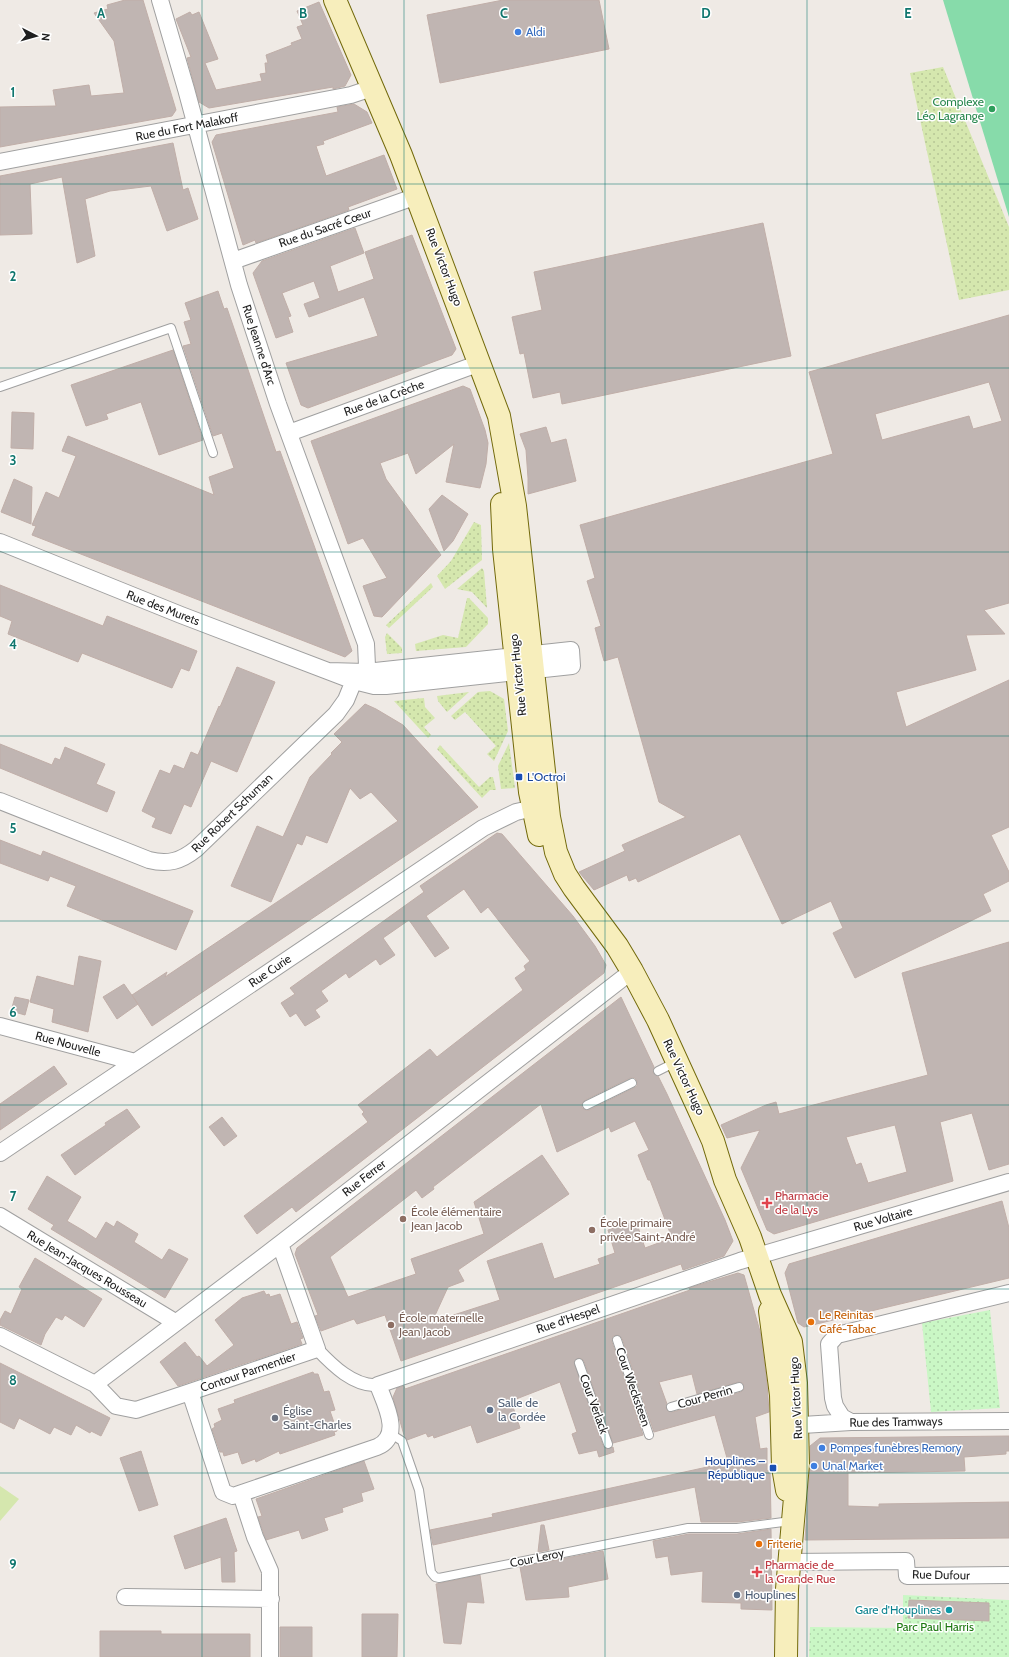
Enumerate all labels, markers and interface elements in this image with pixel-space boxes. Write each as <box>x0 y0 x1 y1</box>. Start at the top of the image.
text: A <box>97 5 106 21</box>
text: B <box>299 5 307 21</box>
text: C <box>500 5 508 21</box>
text: D <box>701 5 711 21</box>
text: E <box>904 5 912 21</box>
north arrow <box>16 16 56 56</box>
place label: Aldi <box>526 24 545 39</box>
marker: Aldi <box>513 27 523 37</box>
text: N <box>39 32 53 42</box>
text: 1 <box>11 84 15 100</box>
place label: Complexe Léo Lagrange <box>917 94 984 123</box>
marker: Complexe Léo Lagrange <box>987 104 997 114</box>
street label: Rue du Fort Malakoff <box>134 109 240 144</box>
street label: Rue du Sacré Cœur <box>277 205 373 250</box>
street label: Rue Victor Hugo <box>423 226 466 308</box>
text: 2 <box>10 268 17 284</box>
street label: Rue Jeanne d'Arc <box>239 303 280 388</box>
street label: Rue de la Crèche <box>342 376 426 419</box>
text: 3 <box>9 452 17 468</box>
street label: Rue des Murets <box>124 587 202 628</box>
street label: Rue Victor Hugo <box>506 633 529 717</box>
text: 4 <box>9 636 17 652</box>
place label: L'Octroi <box>527 769 565 784</box>
street label: Rue Robert Schuman <box>188 770 276 855</box>
marker: L'Octroi <box>514 772 524 782</box>
text: 5 <box>10 820 17 836</box>
street label: Rue Curie <box>246 951 294 990</box>
text: 6 <box>9 1004 17 1020</box>
street label: Rue Nouvelle <box>34 1028 102 1059</box>
street label: Rue Victor Hugo <box>660 1036 709 1118</box>
street label: Rue Ferrer <box>339 1156 389 1199</box>
text: 7 <box>10 1188 17 1204</box>
place label: Pharmacie de la Lys <box>775 1188 828 1217</box>
marker: Pharmacie de la Lys <box>762 1198 772 1208</box>
street label: Rue Voltaire <box>852 1203 914 1234</box>
place label: École élémentaire Jean Jacob <box>410 1204 502 1233</box>
marker: École élémentaire Jean Jacob <box>398 1214 408 1224</box>
place label: École primaire privée Saint-André <box>600 1215 695 1244</box>
marker: École primaire privée Saint-André <box>587 1225 597 1235</box>
street label: Rue Jean-Jacques Rousseau <box>24 1227 150 1310</box>
street label: Rue d'Hespel <box>534 1301 602 1336</box>
place label: Le Reinitas Café-Tabac <box>819 1307 877 1336</box>
place label: École maternelle Jean Jacob <box>398 1310 484 1339</box>
marker: Le Reinitas Café-Tabac <box>806 1317 816 1327</box>
marker: École maternelle Jean Jacob <box>386 1320 396 1330</box>
street label: Cour Wecksteen <box>613 1345 654 1429</box>
street label: Contour Parmentier <box>198 1348 298 1395</box>
street label: Rue Victor Hugo <box>786 1356 805 1440</box>
text: 8 <box>9 1372 17 1388</box>
street label: Cour Verlack <box>577 1372 612 1436</box>
street label: Cour Perrin <box>676 1381 734 1411</box>
place label: Salle de la Cordée <box>498 1395 546 1424</box>
place label: Église Saint-Charles <box>283 1403 351 1432</box>
marker: Salle de la Cordée <box>485 1405 495 1415</box>
marker: Église Saint-Charles <box>270 1413 280 1423</box>
street label: Rue des Tramways <box>849 1413 943 1430</box>
place label: Pompes funèbres Remory <box>830 1440 962 1455</box>
marker: Pompes funèbres Remory <box>817 1443 827 1453</box>
place label: Houplines – République <box>705 1453 765 1482</box>
place label: Unal Market <box>822 1458 883 1473</box>
marker: Unal Market <box>809 1461 819 1471</box>
marker: Houplines – République <box>768 1463 778 1473</box>
place label: Friterie <box>767 1536 802 1551</box>
marker: Friterie <box>754 1539 764 1549</box>
street label: Cour Leroy <box>509 1545 565 1570</box>
text: 9 <box>9 1556 17 1572</box>
place label: Pharmacie de la Grande Rue <box>765 1557 836 1586</box>
street label: Rue Dufour <box>912 1566 970 1583</box>
marker: Pharmacie de la Grande Rue <box>752 1567 762 1577</box>
place label: Houplines <box>745 1587 796 1602</box>
marker: Houplines <box>732 1590 742 1600</box>
place label: Gare d'Houplines <box>855 1602 941 1617</box>
marker: Gare d'Houplines <box>944 1605 954 1615</box>
park label: Parc Paul Harris <box>896 1619 974 1634</box>

